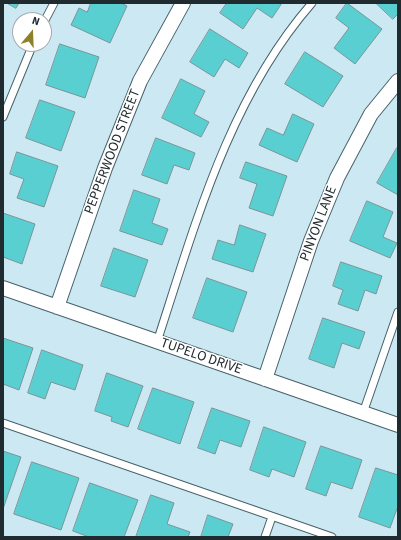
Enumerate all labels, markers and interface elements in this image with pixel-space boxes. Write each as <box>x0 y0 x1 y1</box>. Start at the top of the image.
north arrow <box>12 12 52 52</box>
text: N <box>30 13 42 29</box>
street label: PEPPERWOOD STREET <box>81 87 145 217</box>
street label: PINYON LANE <box>297 184 341 264</box>
street label: TUPELO DRIVE <box>158 335 244 379</box>

